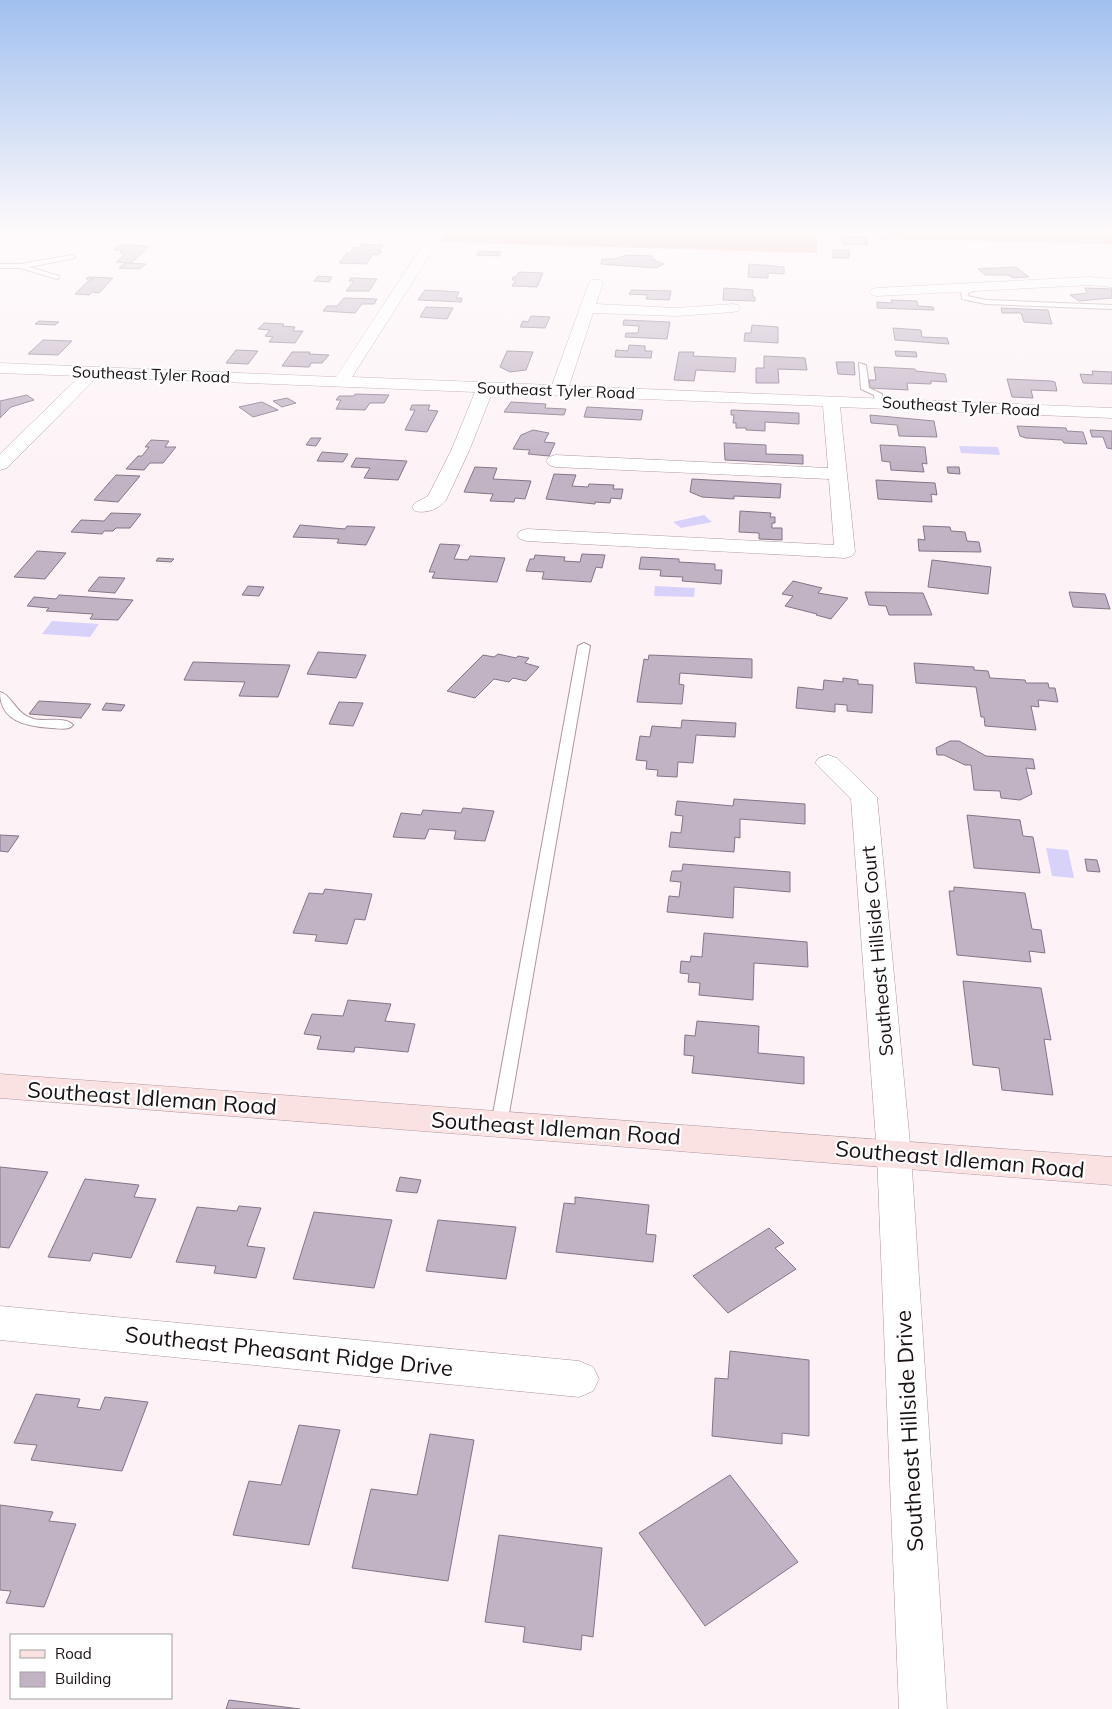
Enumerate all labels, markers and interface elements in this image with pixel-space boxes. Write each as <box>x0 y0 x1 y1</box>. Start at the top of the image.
street label: Southeast Tyler Road <box>72 361 230 387</box>
street label: Southeast Tyler Road <box>477 377 635 403</box>
street label: Southeast Tyler Road <box>882 392 1040 420</box>
street label: Southeast Hillside Court <box>856 844 898 1057</box>
street label: Southeast Idleman Road <box>26 1075 278 1121</box>
street label: Southeast Idleman Road <box>430 1105 682 1151</box>
street label: Southeast Idleman Road <box>834 1134 1086 1184</box>
street label: Southeast Hillside Drive <box>889 1310 929 1552</box>
street label: Southeast Pheasant Ridge Drive <box>124 1320 454 1382</box>
legend <box>10 1634 172 1699</box>
text: Road <box>55 1644 92 1663</box>
text: Building <box>55 1669 111 1688</box>

